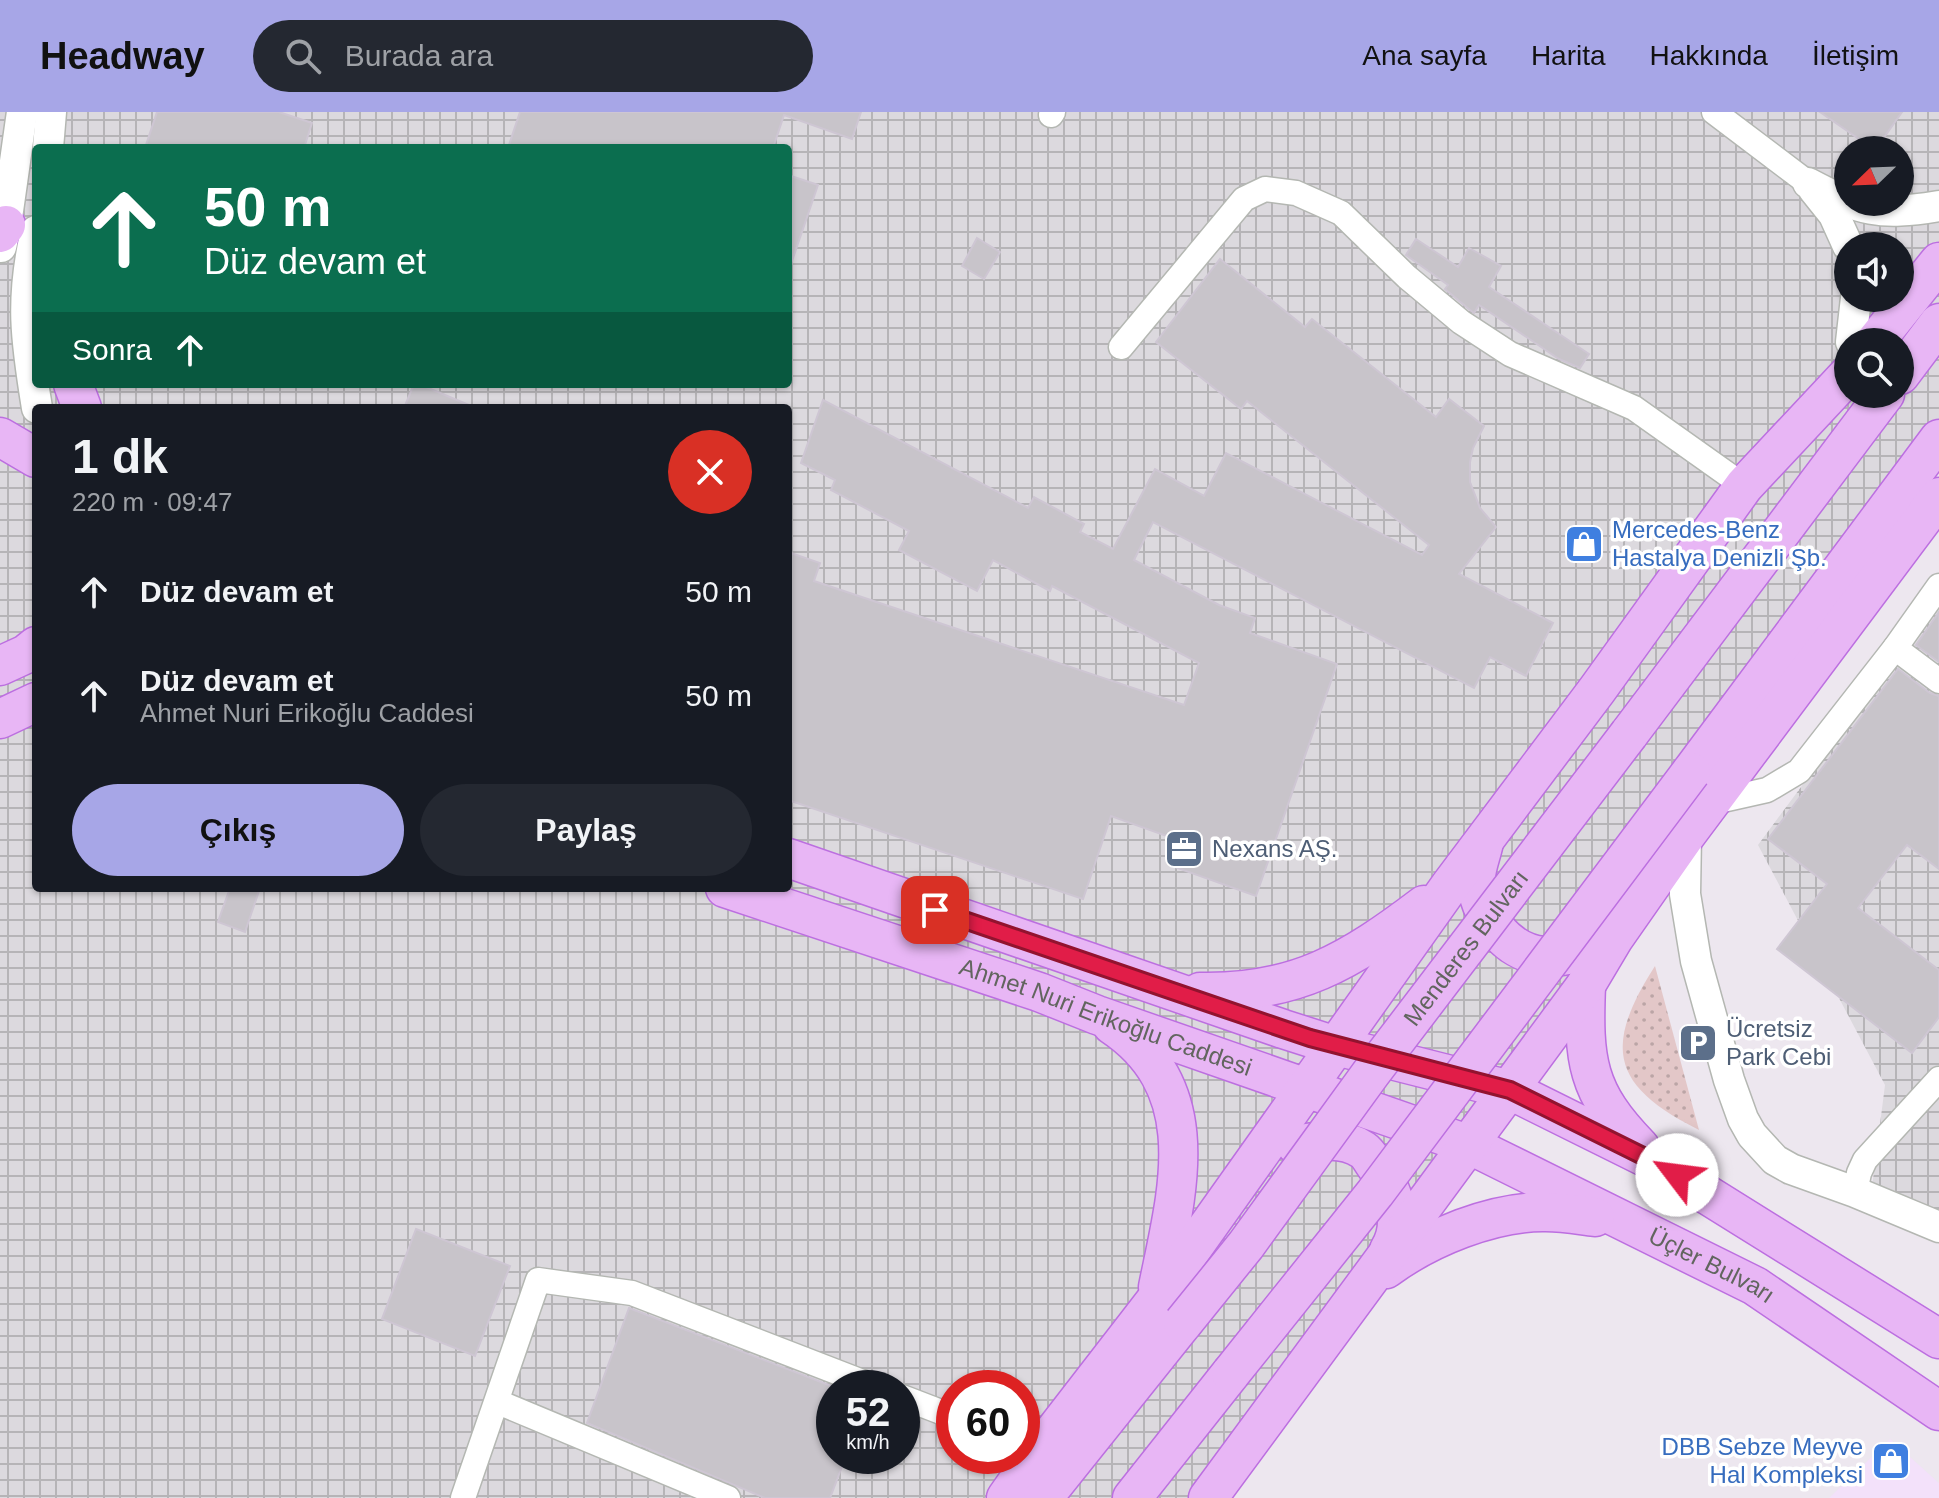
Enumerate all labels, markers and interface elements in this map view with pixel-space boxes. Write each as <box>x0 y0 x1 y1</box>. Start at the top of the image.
search box <box>253 20 813 92</box>
icon: search <box>281 34 325 78</box>
text: Headway <box>40 35 205 77</box>
text: Burada ara <box>345 39 493 72</box>
text: Ana sayfa <box>1362 40 1487 71</box>
text: Harita <box>1531 40 1606 71</box>
text: Hakkında <box>1650 40 1768 71</box>
text: İletişim <box>1812 40 1899 71</box>
north arrow <box>1834 136 1914 216</box>
map controls <box>1834 136 1914 408</box>
text: 50 m <box>204 175 332 238</box>
icon: ahead <box>72 176 176 280</box>
button: sound <box>1834 232 1914 312</box>
text: Düz devam et <box>204 241 426 282</box>
icon: ahead <box>168 328 212 372</box>
button: search <box>1834 328 1914 408</box>
text: Sonra <box>72 333 152 366</box>
text: 1 dk <box>72 430 168 483</box>
button: close <box>668 430 752 514</box>
text: 220 m · 09:47 <box>72 487 232 517</box>
place label: Mercedes-Benz Hastalya Denizli Şb. <box>1612 516 1827 571</box>
shop icon: Mercedes-Benz Hastalya Denizli Şb. <box>1563 523 1605 565</box>
icon: ahead <box>72 570 116 614</box>
text: Düz devam et <box>140 575 333 608</box>
text: 50 m <box>685 575 752 608</box>
text: Düz devam et <box>140 664 333 697</box>
icon: ahead <box>72 674 116 718</box>
text: 50 m <box>685 679 752 712</box>
text: Ahmet Nuri Erikoğlu Caddesi <box>140 698 474 728</box>
button: Çıkış <box>72 784 404 876</box>
button: Paylaş <box>420 784 752 876</box>
office icon: Nexans AŞ. <box>1163 828 1205 870</box>
place label: Nexans AŞ. <box>1212 835 1337 862</box>
street label: Menderes Bulvarı <box>1398 865 1533 1031</box>
pin <box>901 876 969 944</box>
icon: arrive <box>913 888 957 932</box>
street label: Ahmet Nuri Erikoğlu Caddesi <box>956 953 1256 1081</box>
place label: Ücretsiz Park Cebi <box>1726 1015 1831 1070</box>
parking icon: Ücretsiz Park Cebi <box>1677 1022 1719 1064</box>
position arrow <box>1635 1133 1719 1217</box>
street label: Üçler Bulvarı <box>1644 1222 1780 1308</box>
speed limit sign: 60 <box>936 1370 1040 1474</box>
text: 52 <box>846 1390 890 1434</box>
text: km/h <box>846 1431 890 1453</box>
place label: DBB Sebze Meyve Hal Kompleksi <box>1662 1433 1863 1488</box>
shop icon: DBB Sebze Meyve Hal Kompleksi <box>1870 1440 1912 1482</box>

